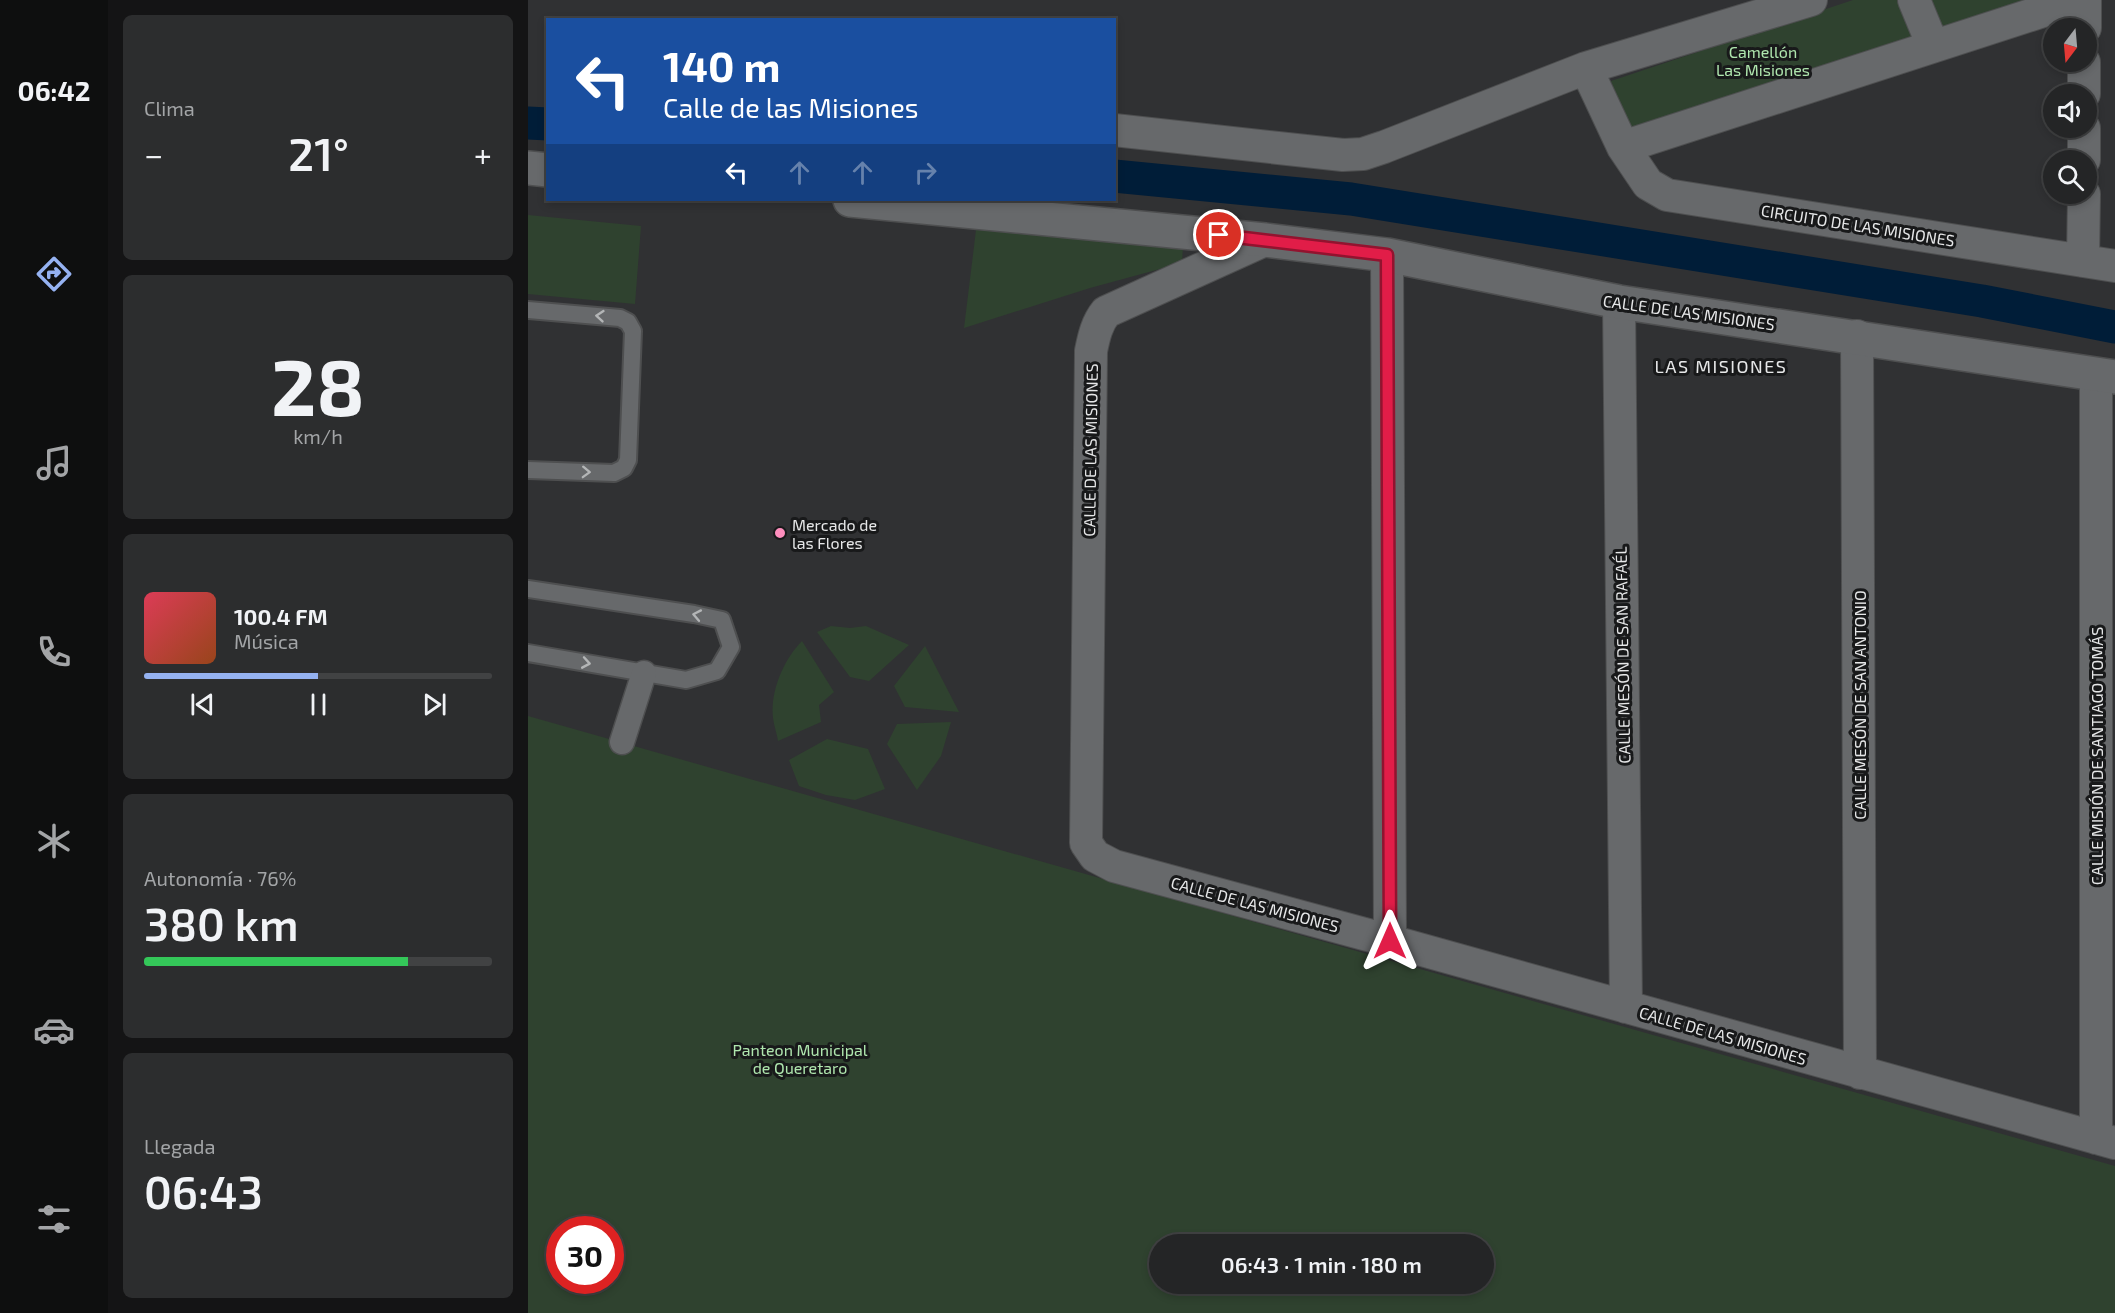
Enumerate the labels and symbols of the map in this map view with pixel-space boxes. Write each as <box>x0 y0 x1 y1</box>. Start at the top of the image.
north arrow <box>2043 18 2097 72</box>
park label: Camellón Las Misiones <box>1716 42 1810 79</box>
street label: CIRCUITO DE LAS MISIONES <box>1760 200 1956 250</box>
pin <box>1193 209 1244 260</box>
street label: CALLE DE LAS MISIONES <box>1602 291 1776 333</box>
one-way arrow <box>596 310 605 323</box>
district label: LAS MISIONES <box>1655 355 1787 377</box>
street label: CALLE DE LAS MISIONES <box>1079 363 1101 537</box>
one-way arrow <box>582 466 591 479</box>
place label: Mercado de las Flores <box>792 515 877 552</box>
marker: Mercado de las Flores <box>773 526 787 540</box>
street label: CALLE MESÓN DE SAN RAFAÉL <box>1611 546 1633 764</box>
street label: CALLE MESÓN DE SAN ANTONIO <box>1850 590 1869 820</box>
one-way arrow <box>693 609 703 622</box>
street label: CALLE MISIÓN DE SANTIAGO TOMÁS <box>2087 627 2106 885</box>
one-way arrow <box>580 656 590 669</box>
street label: CALLE DE LAS MISIONES <box>1169 872 1341 936</box>
position arrow <box>1358 909 1422 973</box>
street label: CALLE DE LAS MISIONES <box>1637 1002 1809 1068</box>
park label: Panteon Municipal de Queretaro <box>732 1040 868 1078</box>
speed limit sign: 30 <box>546 1216 624 1294</box>

